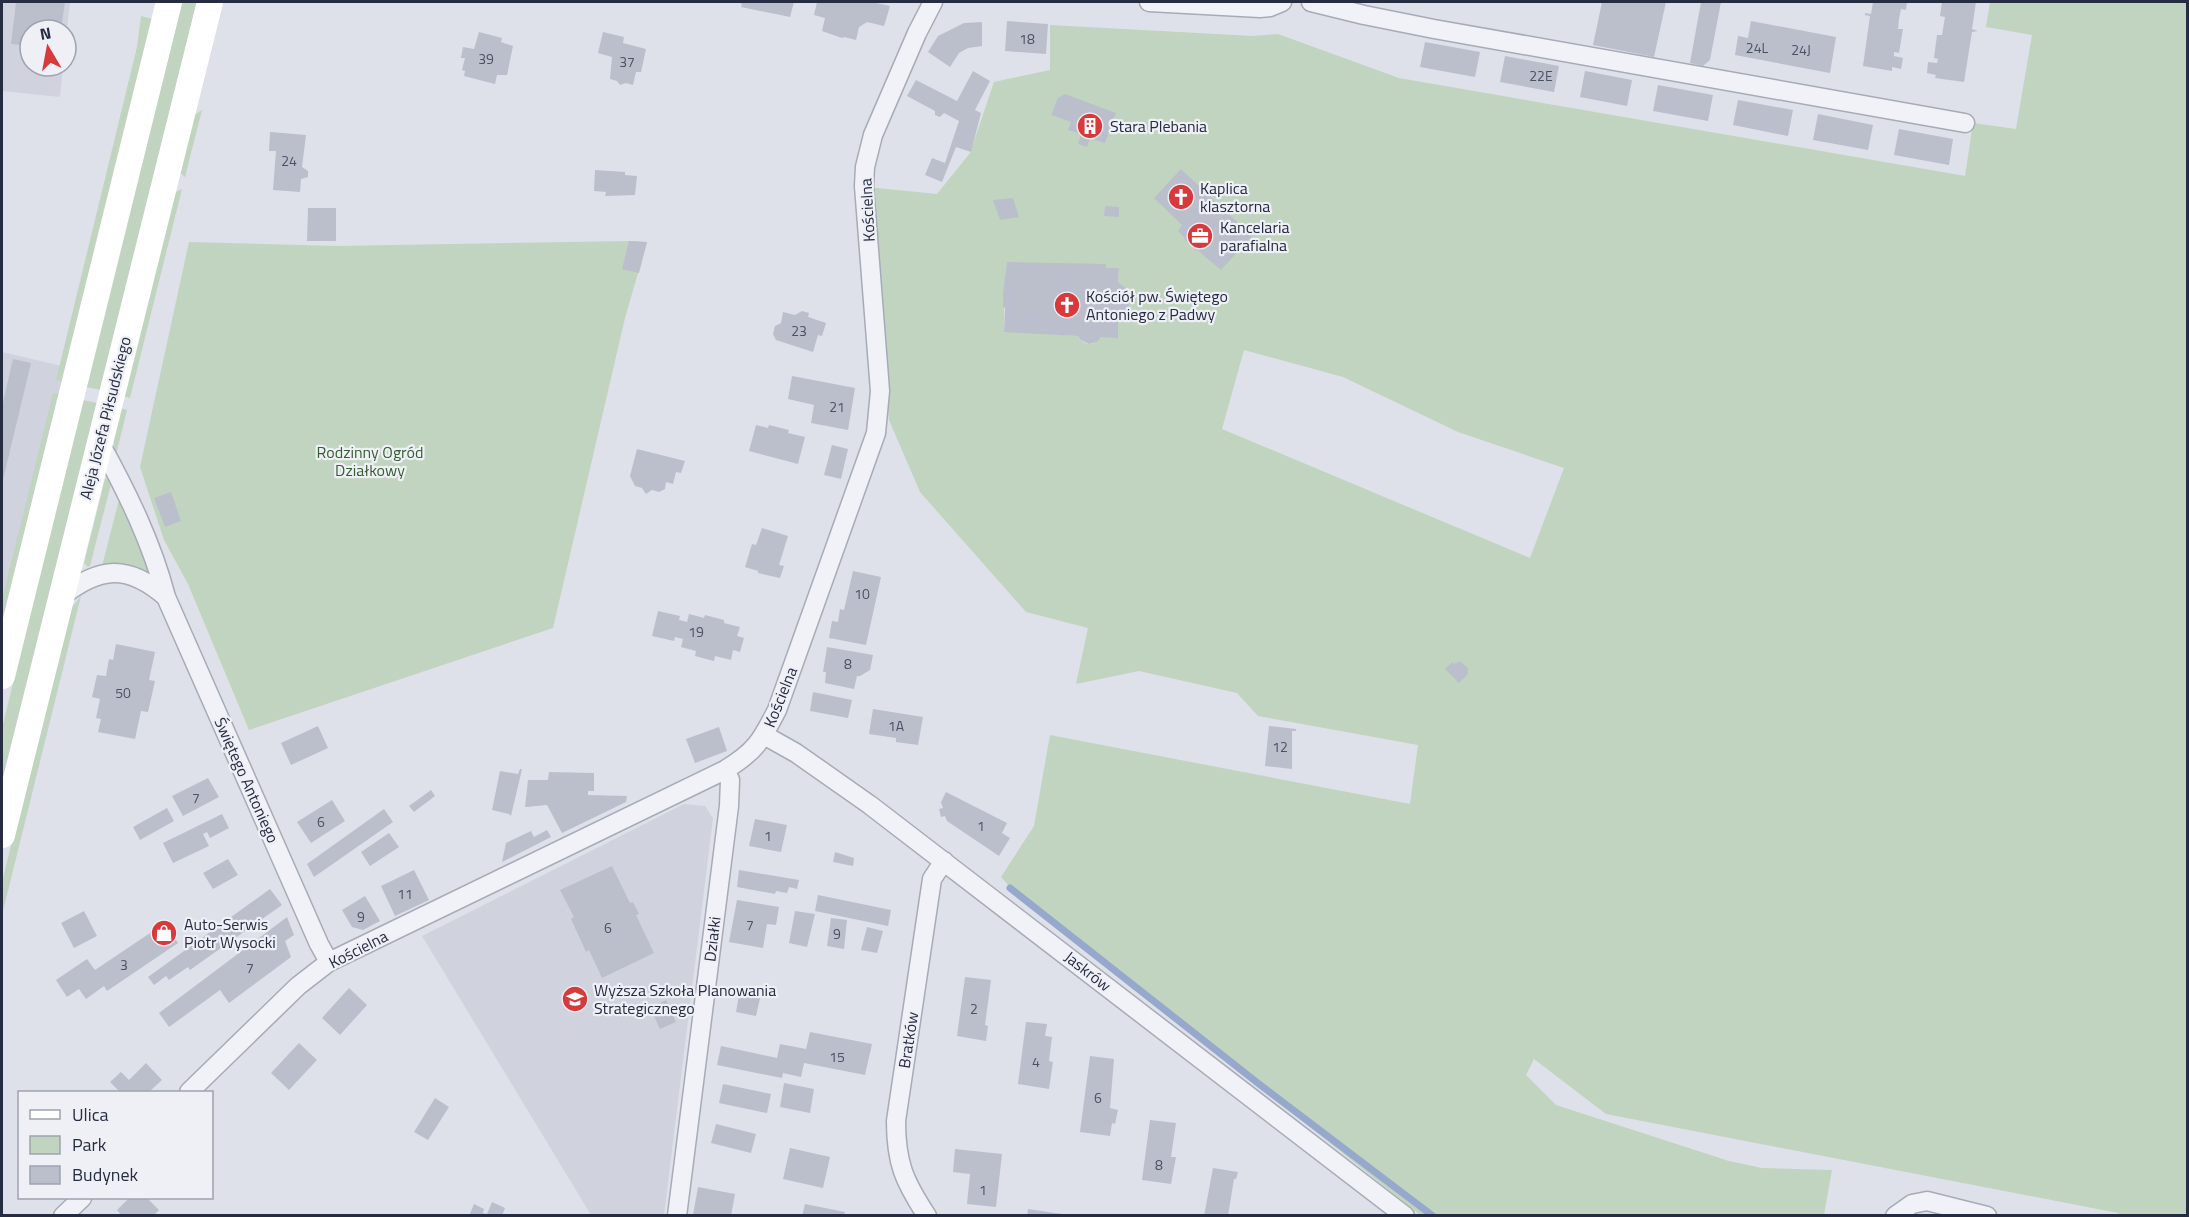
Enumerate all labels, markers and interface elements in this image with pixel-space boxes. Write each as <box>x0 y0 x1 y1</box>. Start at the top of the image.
north arrow <box>18 18 78 78</box>
text: N <box>38 20 53 46</box>
house number: 18 <box>1019 28 1035 49</box>
house number: 24L <box>1746 37 1768 58</box>
house number: 24J <box>1791 39 1811 60</box>
house number: 39 <box>478 48 494 69</box>
house number: 37 <box>619 51 635 72</box>
house number: 22E <box>1529 65 1553 86</box>
building icon: Stara Plebania <box>1075 111 1105 141</box>
place label: Stara Plebania <box>1110 114 1207 138</box>
house number: 24 <box>281 150 297 171</box>
place label: Kaplica klasztorna <box>1200 176 1270 218</box>
street label: Kościelna <box>853 178 881 242</box>
church icon: Kaplica klasztorna <box>1166 182 1196 212</box>
place label: Kancelaria parafialna <box>1220 215 1289 257</box>
office icon: Kancelaria parafialna <box>1185 221 1215 251</box>
place label: Kościół pw. Świętego Antoniego z Padwy <box>1086 284 1228 326</box>
church icon: Kościół pw. Świętego Antoniego z Padwy <box>1052 290 1082 320</box>
house number: 23 <box>791 320 807 341</box>
street label: Aleja Józefa Piłsudskiego <box>73 334 137 502</box>
house number: 21 <box>829 396 845 417</box>
park label: Rodzinny Ogród Działkowy <box>317 440 423 482</box>
house number: 10 <box>854 583 870 604</box>
house number: 19 <box>688 621 704 642</box>
house number: 8 <box>844 653 852 674</box>
street label: Kościelna <box>757 663 803 731</box>
house number: 50 <box>115 682 131 703</box>
street label: Świętego Antoniego <box>209 713 285 847</box>
house number: 1A <box>888 715 905 736</box>
house number: 12 <box>1272 736 1288 757</box>
house number: 7 <box>192 787 200 808</box>
house number: 6 <box>317 811 325 832</box>
house number: 1 <box>977 815 985 836</box>
house number: 1 <box>764 825 772 846</box>
house number: 11 <box>397 883 413 904</box>
house number: 9 <box>357 906 365 927</box>
place label: Auto-Serwis Piotr Wysocki <box>184 912 276 954</box>
house number: 7 <box>746 914 754 935</box>
street label: Działki <box>697 915 727 963</box>
house number: 6 <box>604 917 612 938</box>
shop icon: Auto-Serwis Piotr Wysocki <box>149 918 179 948</box>
house number: 9 <box>833 923 841 944</box>
street label: Kościelna <box>324 924 392 974</box>
street label: Jaskrów <box>1059 945 1117 997</box>
house number: 3 <box>120 954 128 975</box>
house number: 7 <box>246 957 254 978</box>
place label: Wyższa Szkoła Planowania Strategicznego <box>594 978 776 1020</box>
school or university icon: Wyższa Szkoła Planowania Strategicznego <box>560 984 590 1014</box>
house number: 2 <box>970 998 978 1019</box>
street label: Bratków <box>892 1010 924 1070</box>
house number: 15 <box>829 1046 845 1067</box>
house number: 4 <box>1032 1051 1040 1072</box>
house number: 6 <box>1094 1087 1102 1108</box>
legend <box>18 1091 213 1199</box>
text: Ulica <box>72 1101 109 1128</box>
text: Park <box>72 1131 107 1158</box>
house number: 8 <box>1155 1154 1163 1175</box>
text: Budynek <box>72 1161 139 1188</box>
house number: 1 <box>979 1179 987 1200</box>

